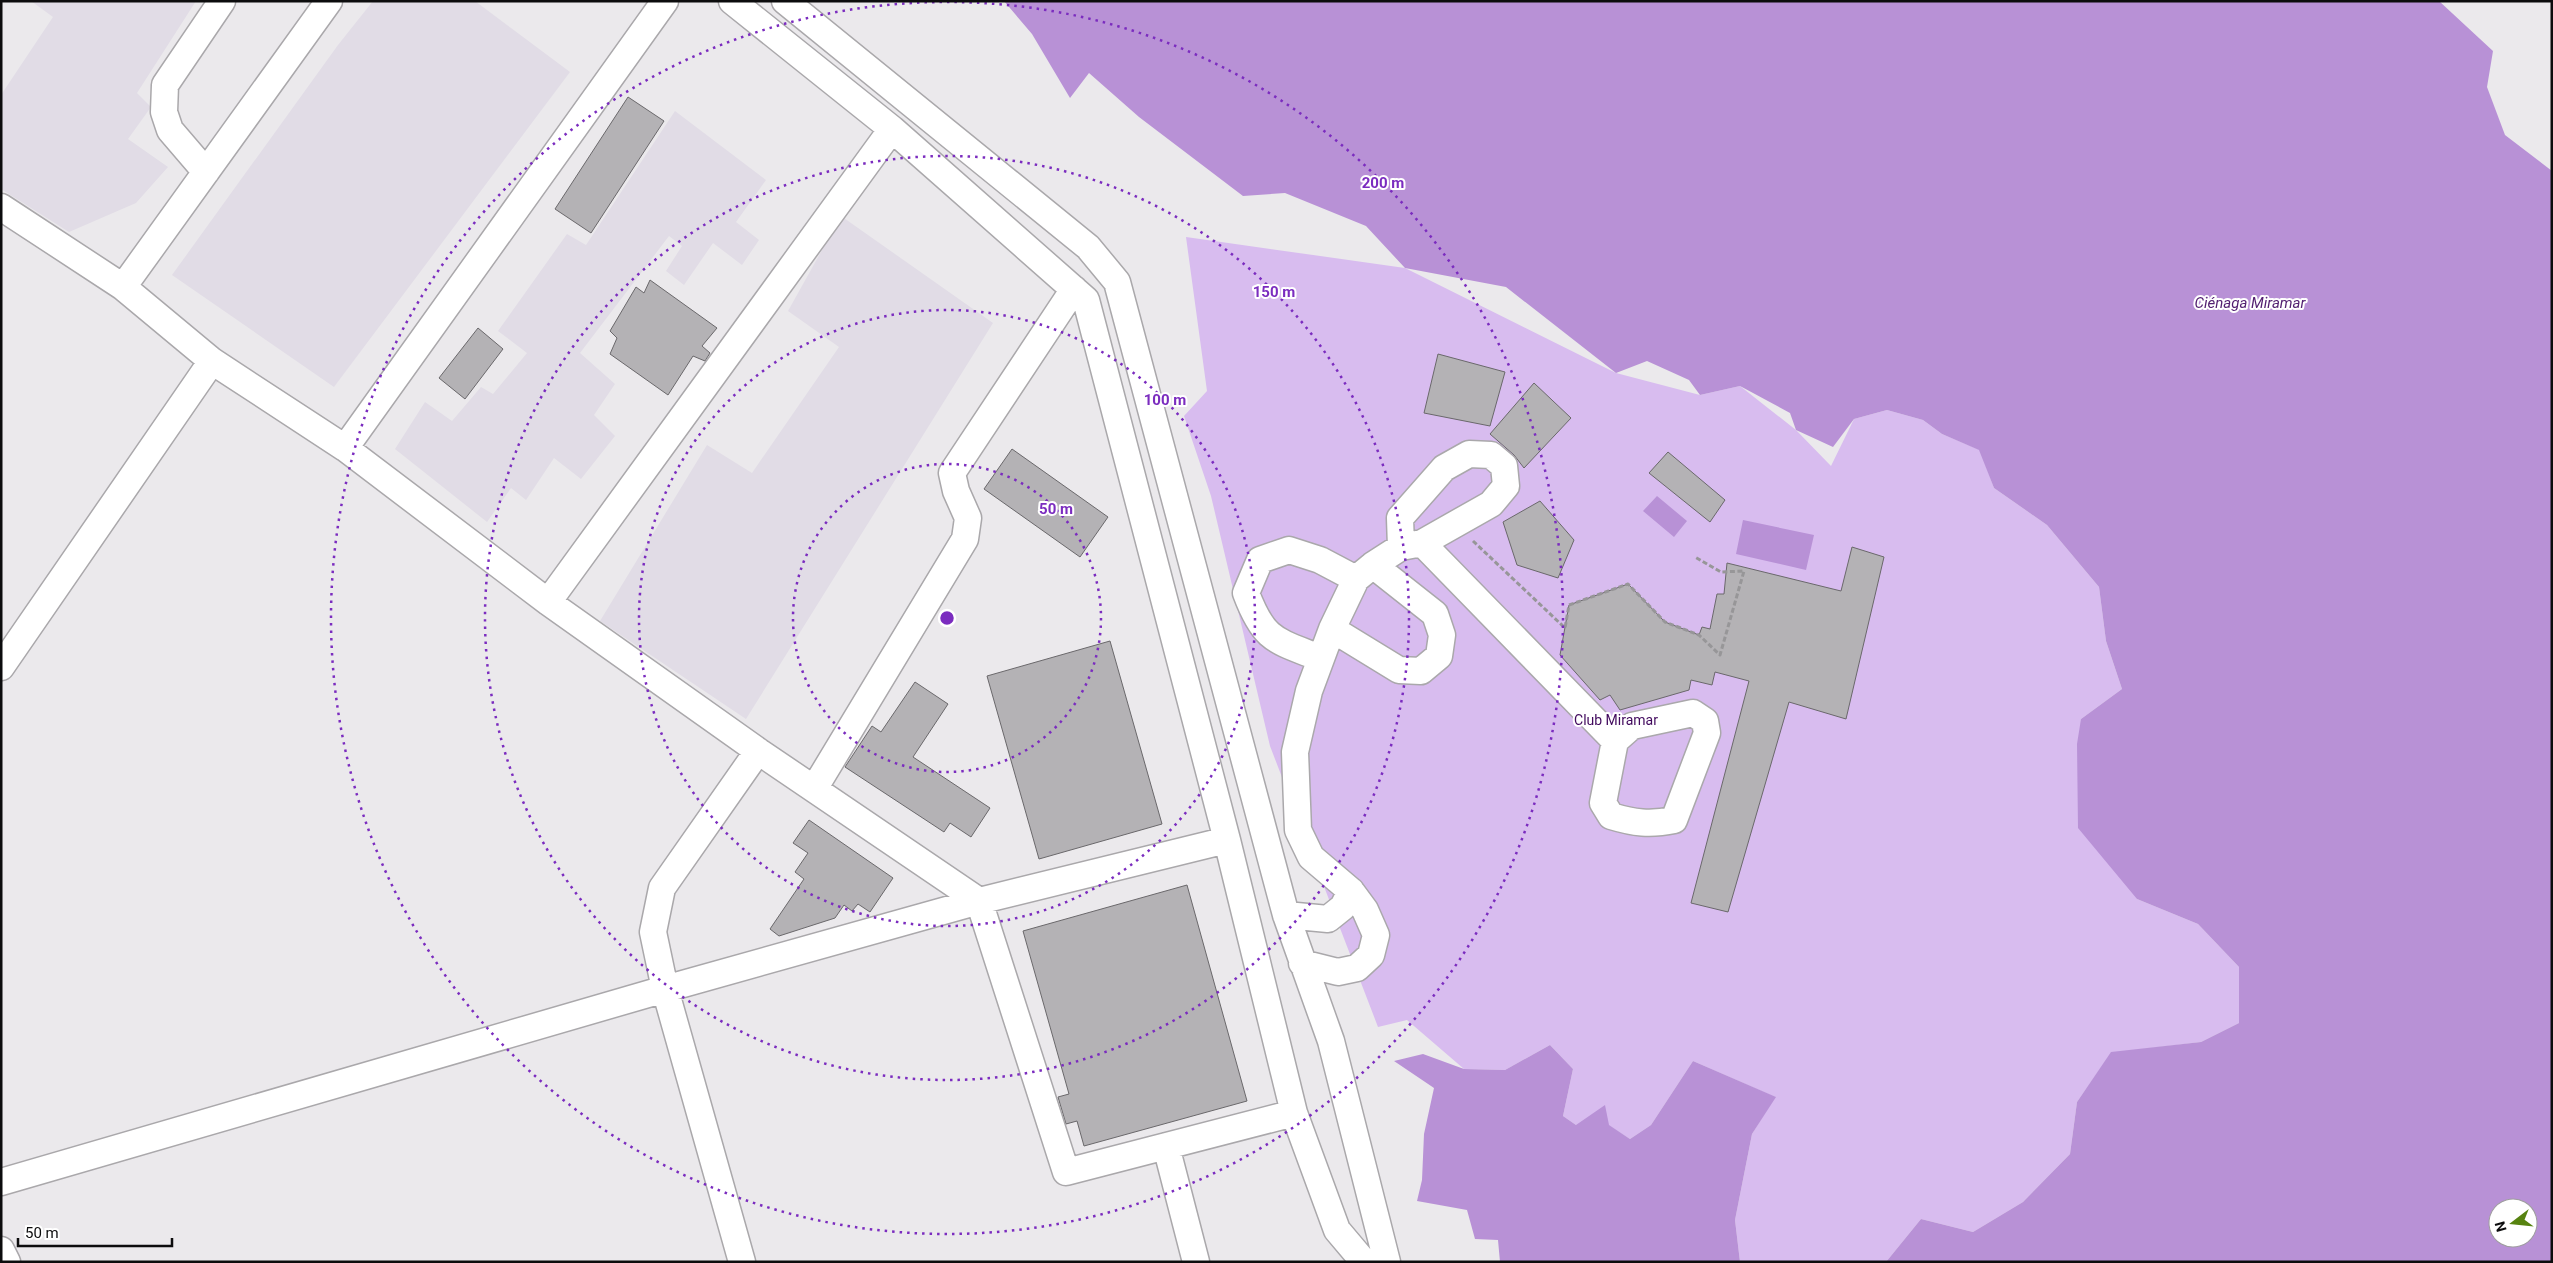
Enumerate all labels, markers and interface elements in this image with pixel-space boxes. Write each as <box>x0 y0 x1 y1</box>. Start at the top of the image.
text: 200 m <box>1362 174 1404 192</box>
text: 150 m <box>1253 283 1295 301</box>
water label: Ciénaga Miramar <box>2195 294 2306 312</box>
text: 100 m <box>1144 391 1186 409</box>
text: 50 m <box>1039 500 1073 518</box>
centre of rings <box>938 609 956 627</box>
park label: Club Miramar <box>1574 712 1658 728</box>
north arrow <box>2488 1198 2538 1248</box>
scale bar <box>18 1216 171 1248</box>
text: N <box>2491 1220 2510 1234</box>
text: 50 m <box>25 1224 59 1242</box>

